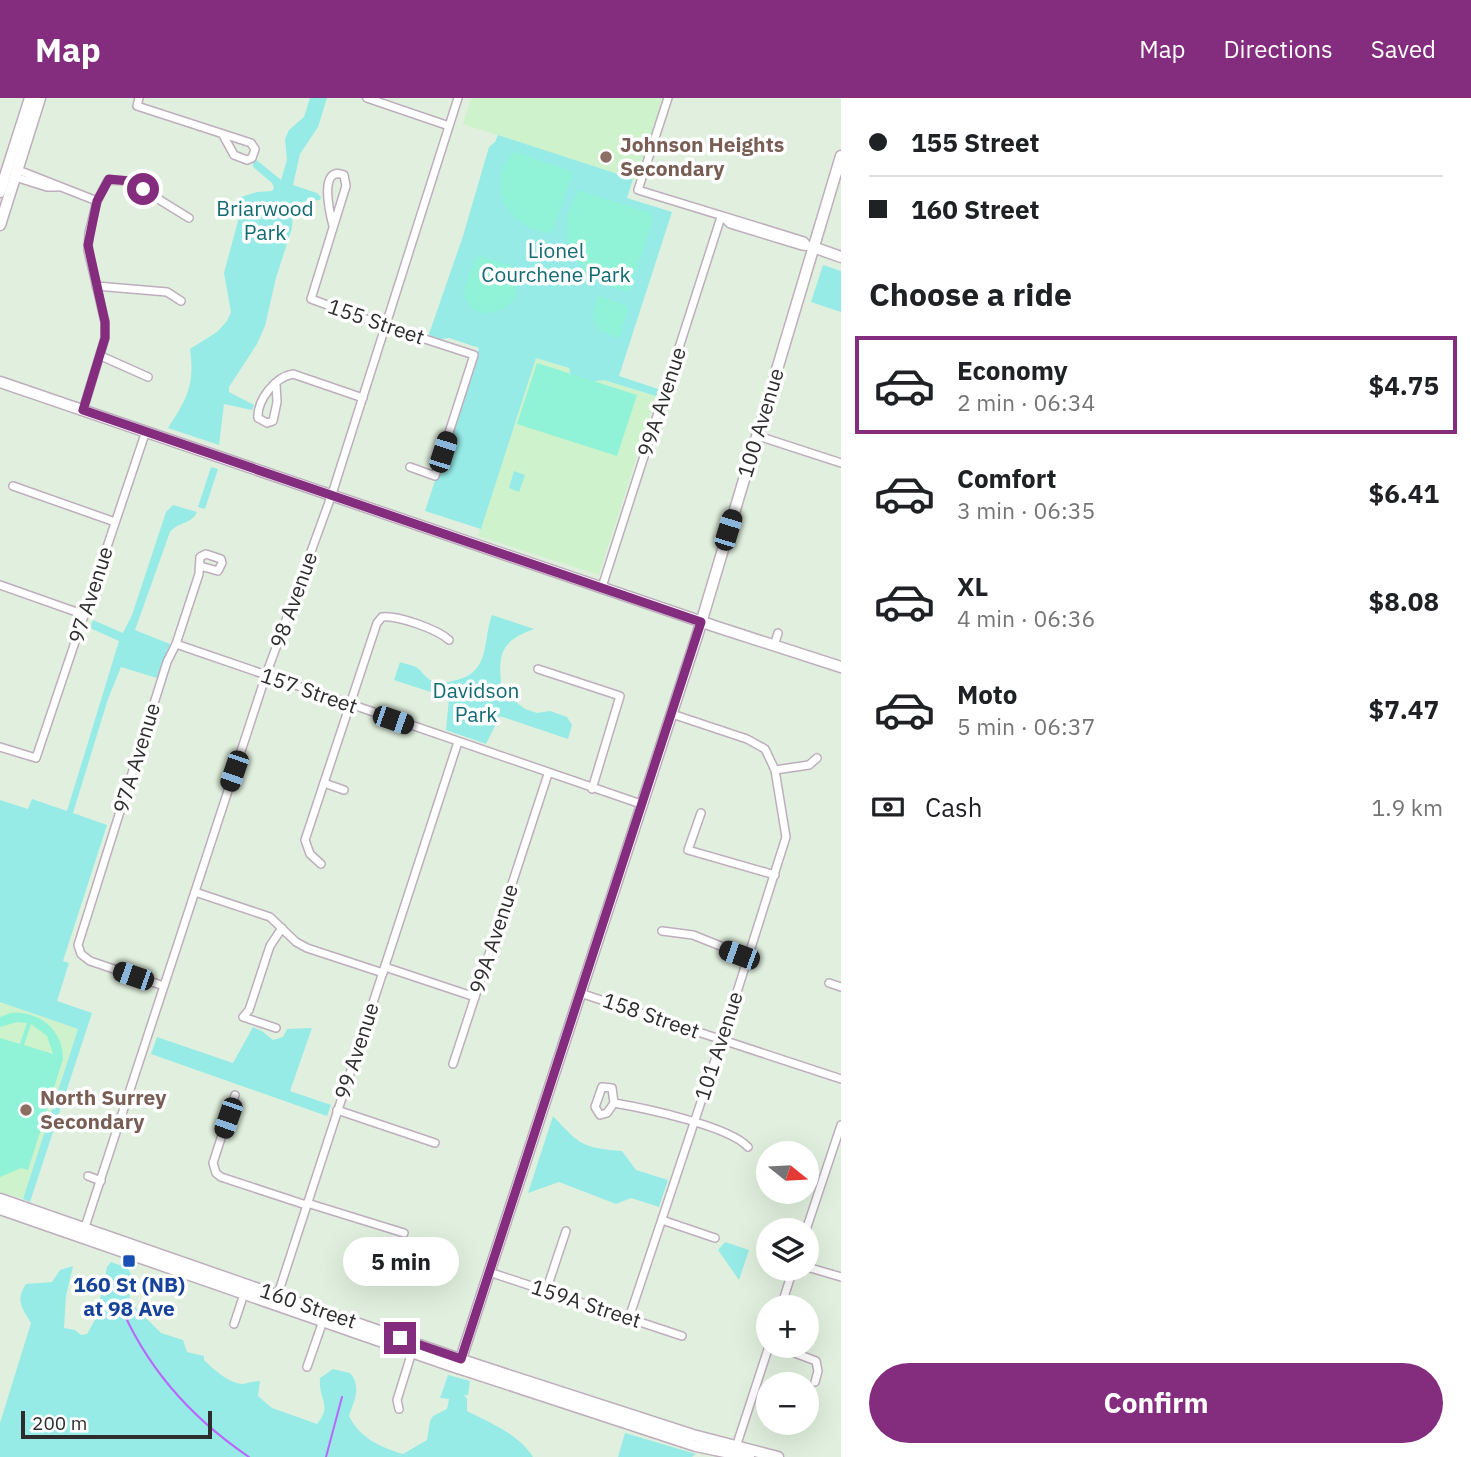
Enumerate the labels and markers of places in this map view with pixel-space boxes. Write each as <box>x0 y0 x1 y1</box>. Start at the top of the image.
place label: Johnson Heights Secondary <box>620 130 784 182</box>
marker: Johnson Heights Secondary <box>598 149 614 165</box>
place label: North Surrey Secondary <box>40 1083 167 1135</box>
marker: North Surrey Secondary <box>18 1102 34 1118</box>
marker: 160 St (NB) at 98 Ave <box>121 1253 137 1269</box>
place label: 160 St (NB) at 98 Ave <box>73 1270 185 1322</box>

